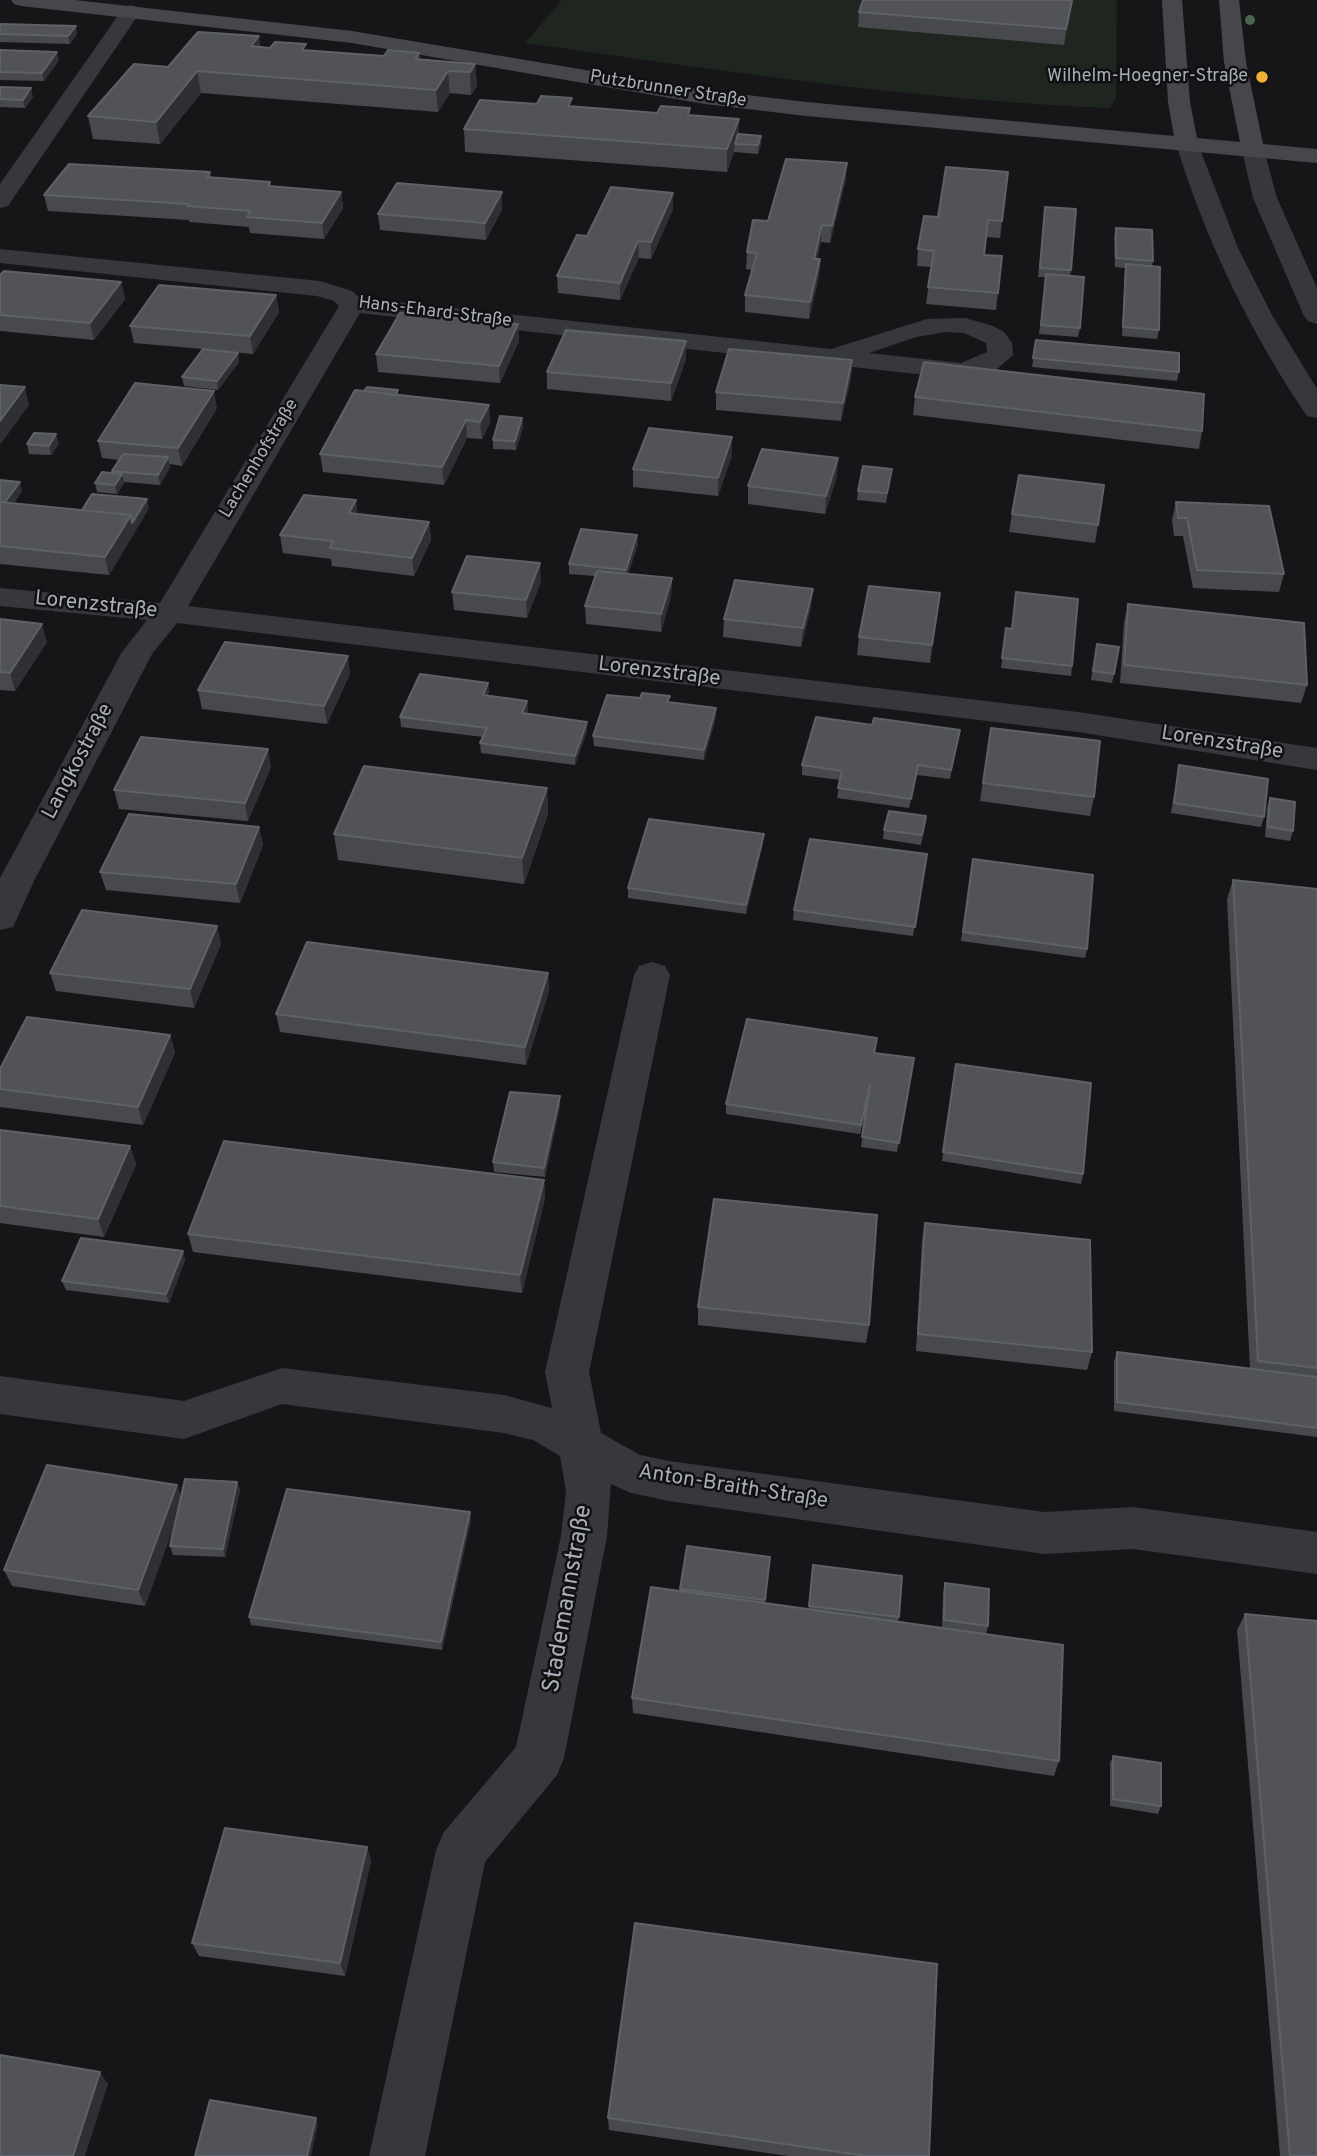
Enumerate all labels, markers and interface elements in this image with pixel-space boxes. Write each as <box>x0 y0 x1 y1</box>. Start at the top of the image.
place label: Wilhelm-Hoegner-Straße <box>1047 66 1248 88</box>
street label: Putzbrunner Straße <box>588 67 748 113</box>
marker: Wilhelm-Hoegner-Straße <box>1254 69 1270 85</box>
street label: Hans-Ehard-Straße <box>357 293 513 333</box>
street label: Lachenhofstraße <box>216 396 304 522</box>
street label: Lorenzstraße <box>33 587 159 625</box>
street label: Lorenzstraße <box>596 653 722 693</box>
street label: Langkostraße <box>38 700 120 824</box>
street label: Lorenzstraße <box>1159 722 1285 766</box>
street label: Anton-Braith-Straße <box>636 1461 830 1515</box>
street label: Stademannstraße <box>538 1503 600 1695</box>

